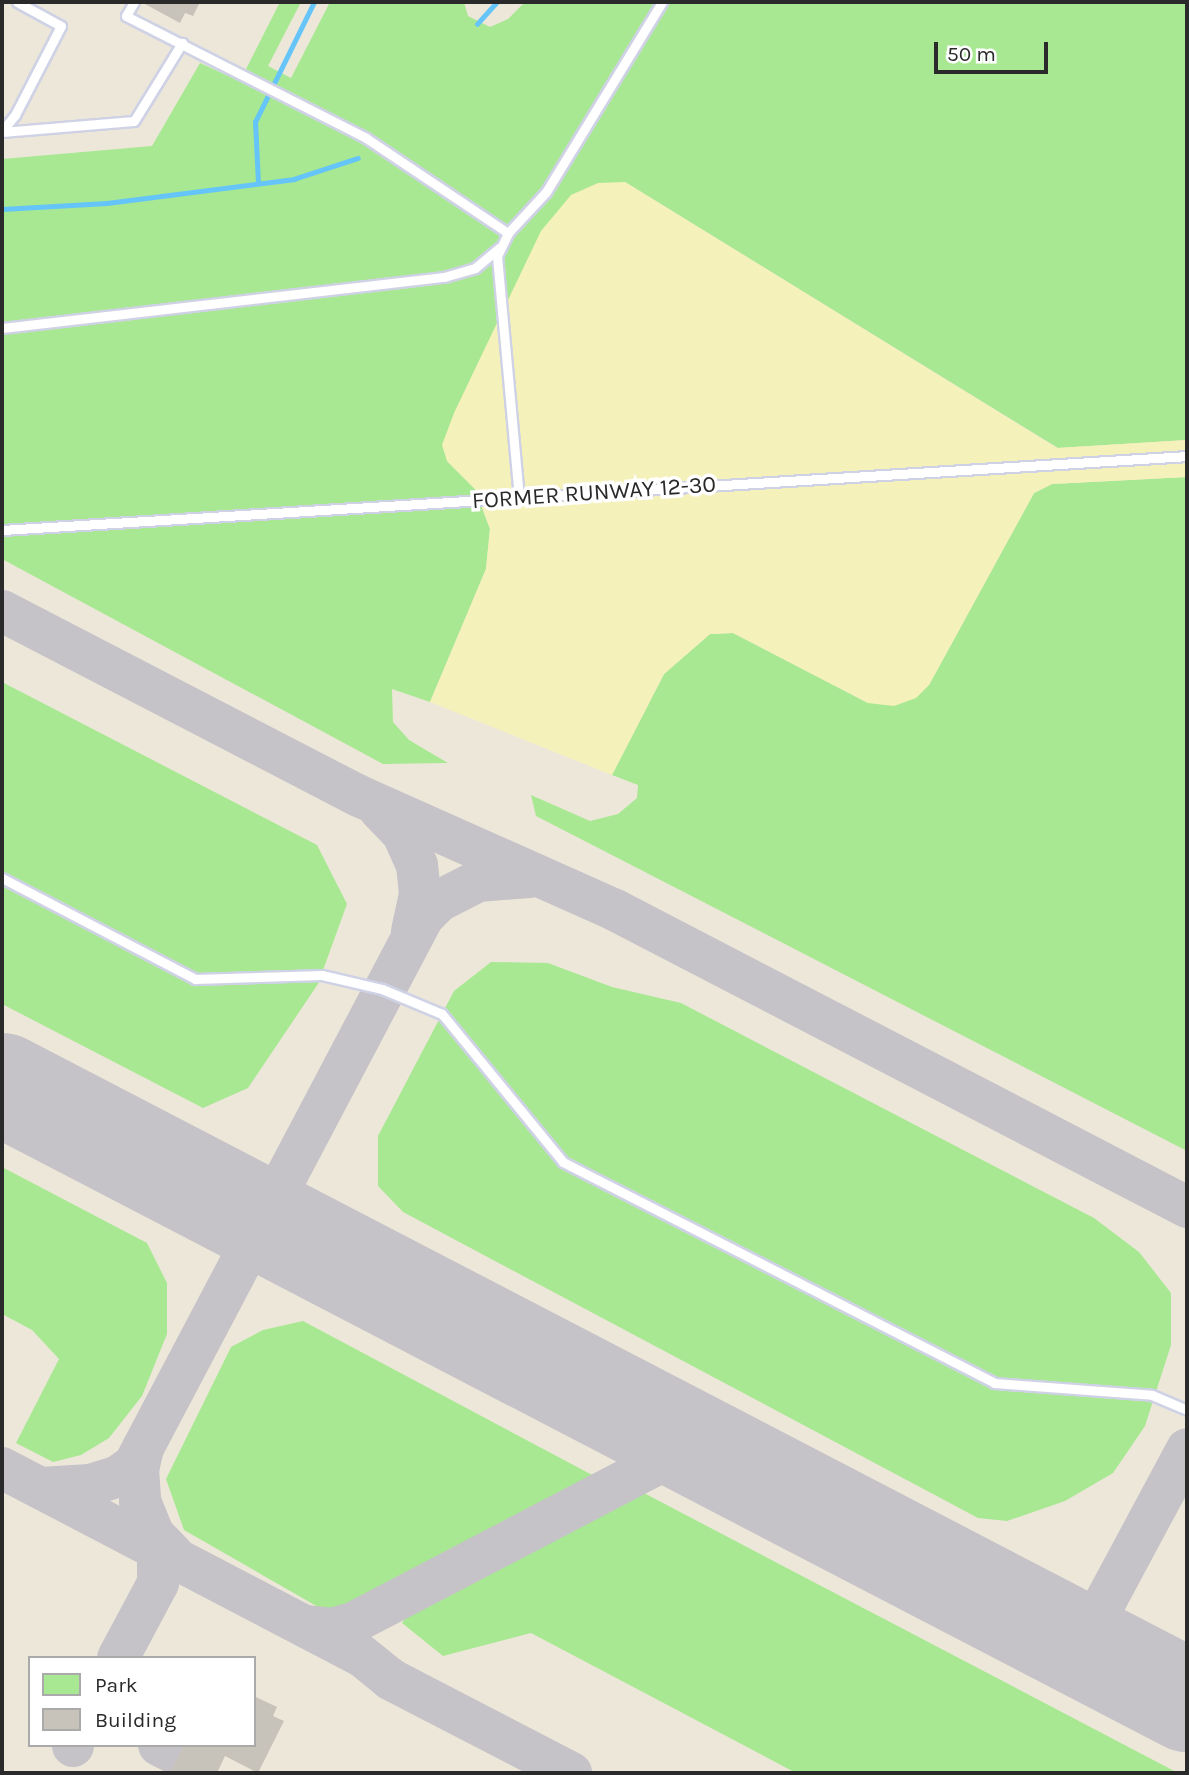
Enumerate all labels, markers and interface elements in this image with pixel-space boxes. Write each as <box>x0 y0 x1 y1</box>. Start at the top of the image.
scale bar <box>937 28 1051 72</box>
text: 50 m <box>947 42 996 66</box>
street label: FORMER RUNWAY 12-30 <box>471 471 717 515</box>
legend <box>28 1656 256 1747</box>
text: Park <box>95 1673 138 1697</box>
text: Building <box>95 1708 176 1732</box>

